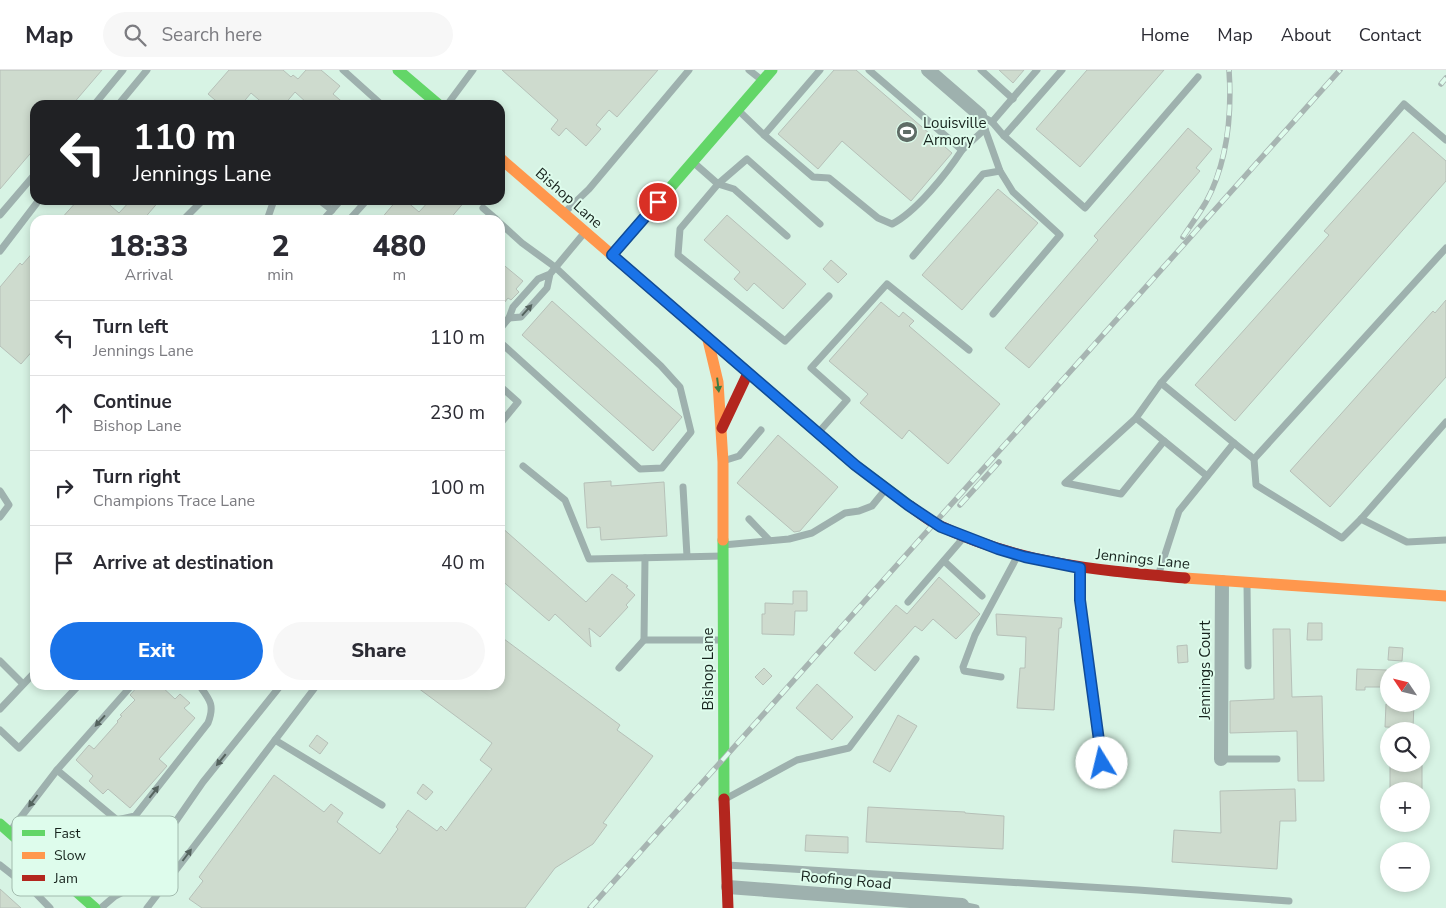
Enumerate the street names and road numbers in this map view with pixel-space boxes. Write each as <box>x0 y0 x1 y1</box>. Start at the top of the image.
street label: Bishop Lane <box>531 163 607 233</box>
street label: Jennings Lane <box>1094 544 1191 574</box>
street label: Jennings Court <box>1195 620 1215 721</box>
street label: Bishop Lane <box>698 628 718 710</box>
street label: Roofing Road <box>800 866 892 894</box>

